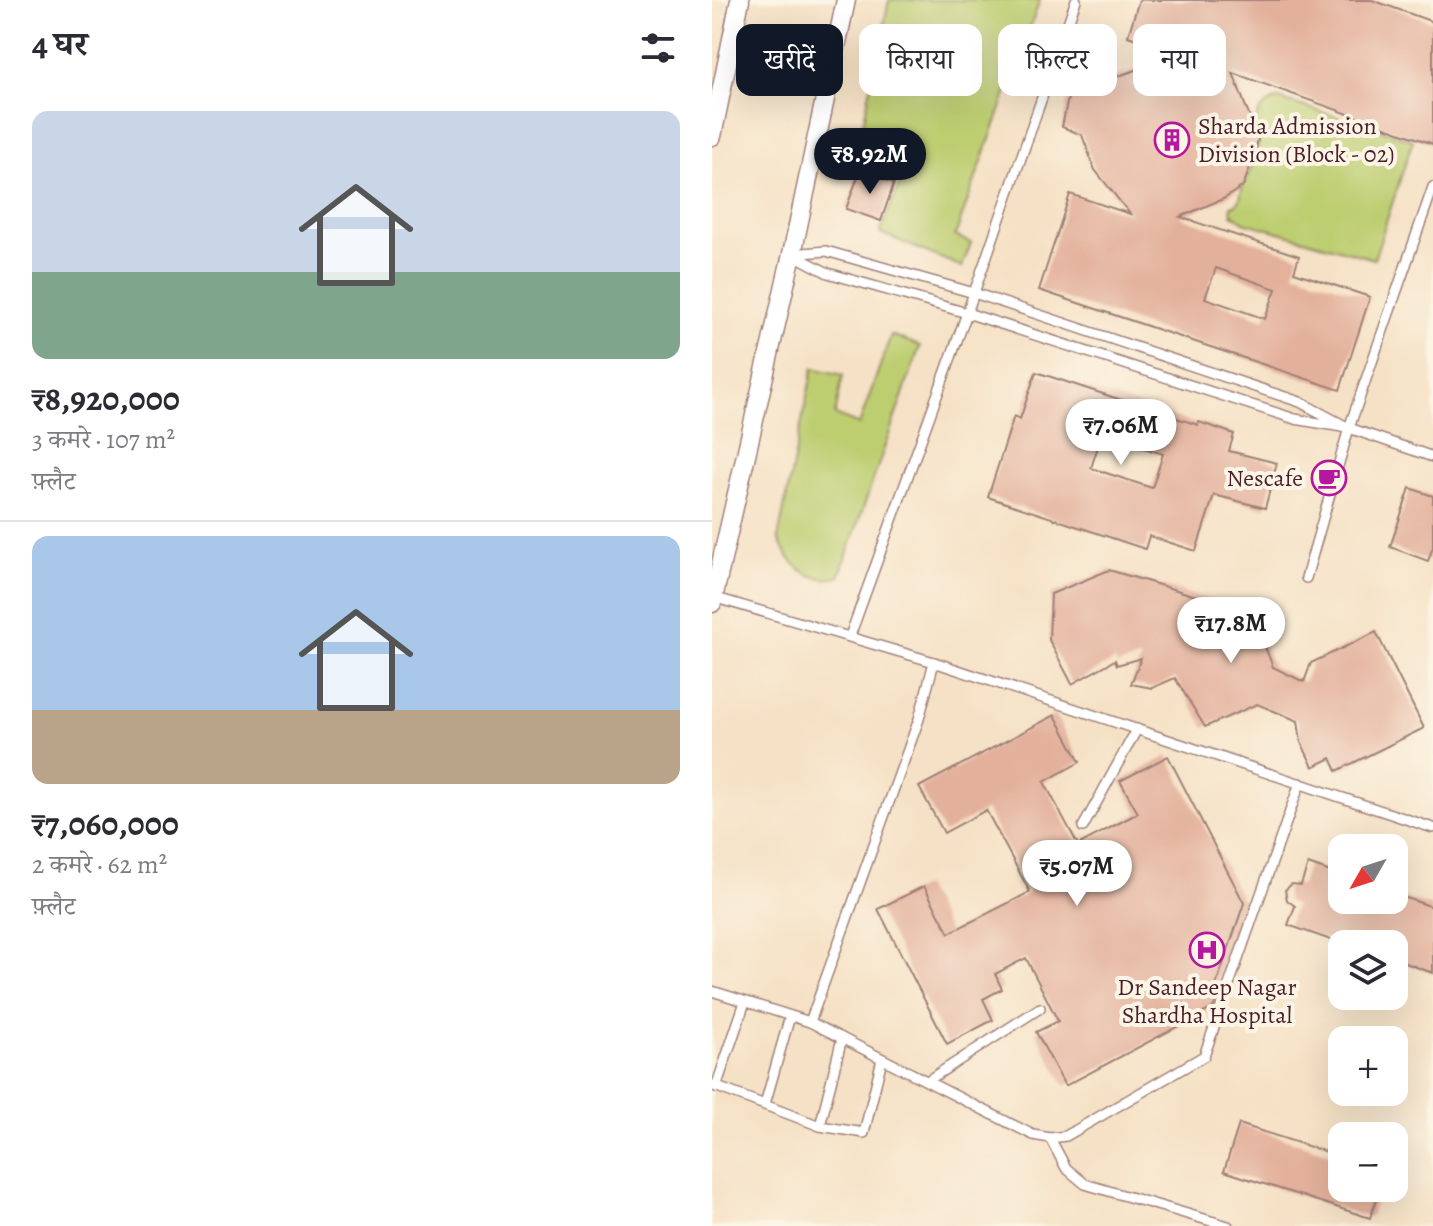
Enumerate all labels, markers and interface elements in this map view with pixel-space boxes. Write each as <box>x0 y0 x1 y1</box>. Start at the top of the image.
text: 4 घर <box>32 20 88 67</box>
chip: खरीदें <box>736 24 843 96</box>
chip: किराया <box>859 24 982 96</box>
chip: फ़िल्टर <box>998 24 1117 96</box>
chip: नया <box>1133 24 1226 96</box>
icon: filters <box>636 26 680 70</box>
place label: Sharda Admission Division (Block - 02) <box>1198 110 1395 170</box>
building icon: Sharda Admission Division (Block - 02) <box>1153 121 1191 159</box>
pin: ₹8.92M <box>805 128 935 196</box>
text: ₹8.92M <box>832 136 908 171</box>
icon: home <box>284 163 428 307</box>
text: ₹8,920,000 <box>32 375 180 422</box>
pin: ₹7.06M <box>1056 399 1186 467</box>
text: ₹7.06M <box>1083 407 1159 442</box>
text: 3 कमरे · 107 m² <box>32 422 175 457</box>
cafe icon: Nescafe <box>1310 459 1348 497</box>
place label: Nescafe <box>1226 462 1303 494</box>
text: फ़्लैट <box>32 464 75 499</box>
icon: home <box>284 588 428 732</box>
pin: ₹17.8M <box>1166 597 1296 665</box>
text: ₹17.8M <box>1195 605 1267 640</box>
text: ₹7,060,000 <box>32 800 179 847</box>
north arrow <box>1328 834 1408 914</box>
map controls <box>1328 834 1408 1202</box>
pin: ₹5.07M <box>1012 840 1142 908</box>
text: 2 कमरे · 62 m² <box>32 847 167 882</box>
text: ₹5.07M <box>1040 848 1114 883</box>
text: फ़्लैट <box>32 889 75 924</box>
button: layers <box>1328 930 1408 1010</box>
hospital icon: Dr Sandeep Nagar Shardha Hospital <box>1188 931 1226 969</box>
place label: Dr Sandeep Nagar Shardha Hospital <box>1117 971 1297 1031</box>
button: + <box>1328 1026 1408 1106</box>
button: − <box>1328 1122 1408 1202</box>

